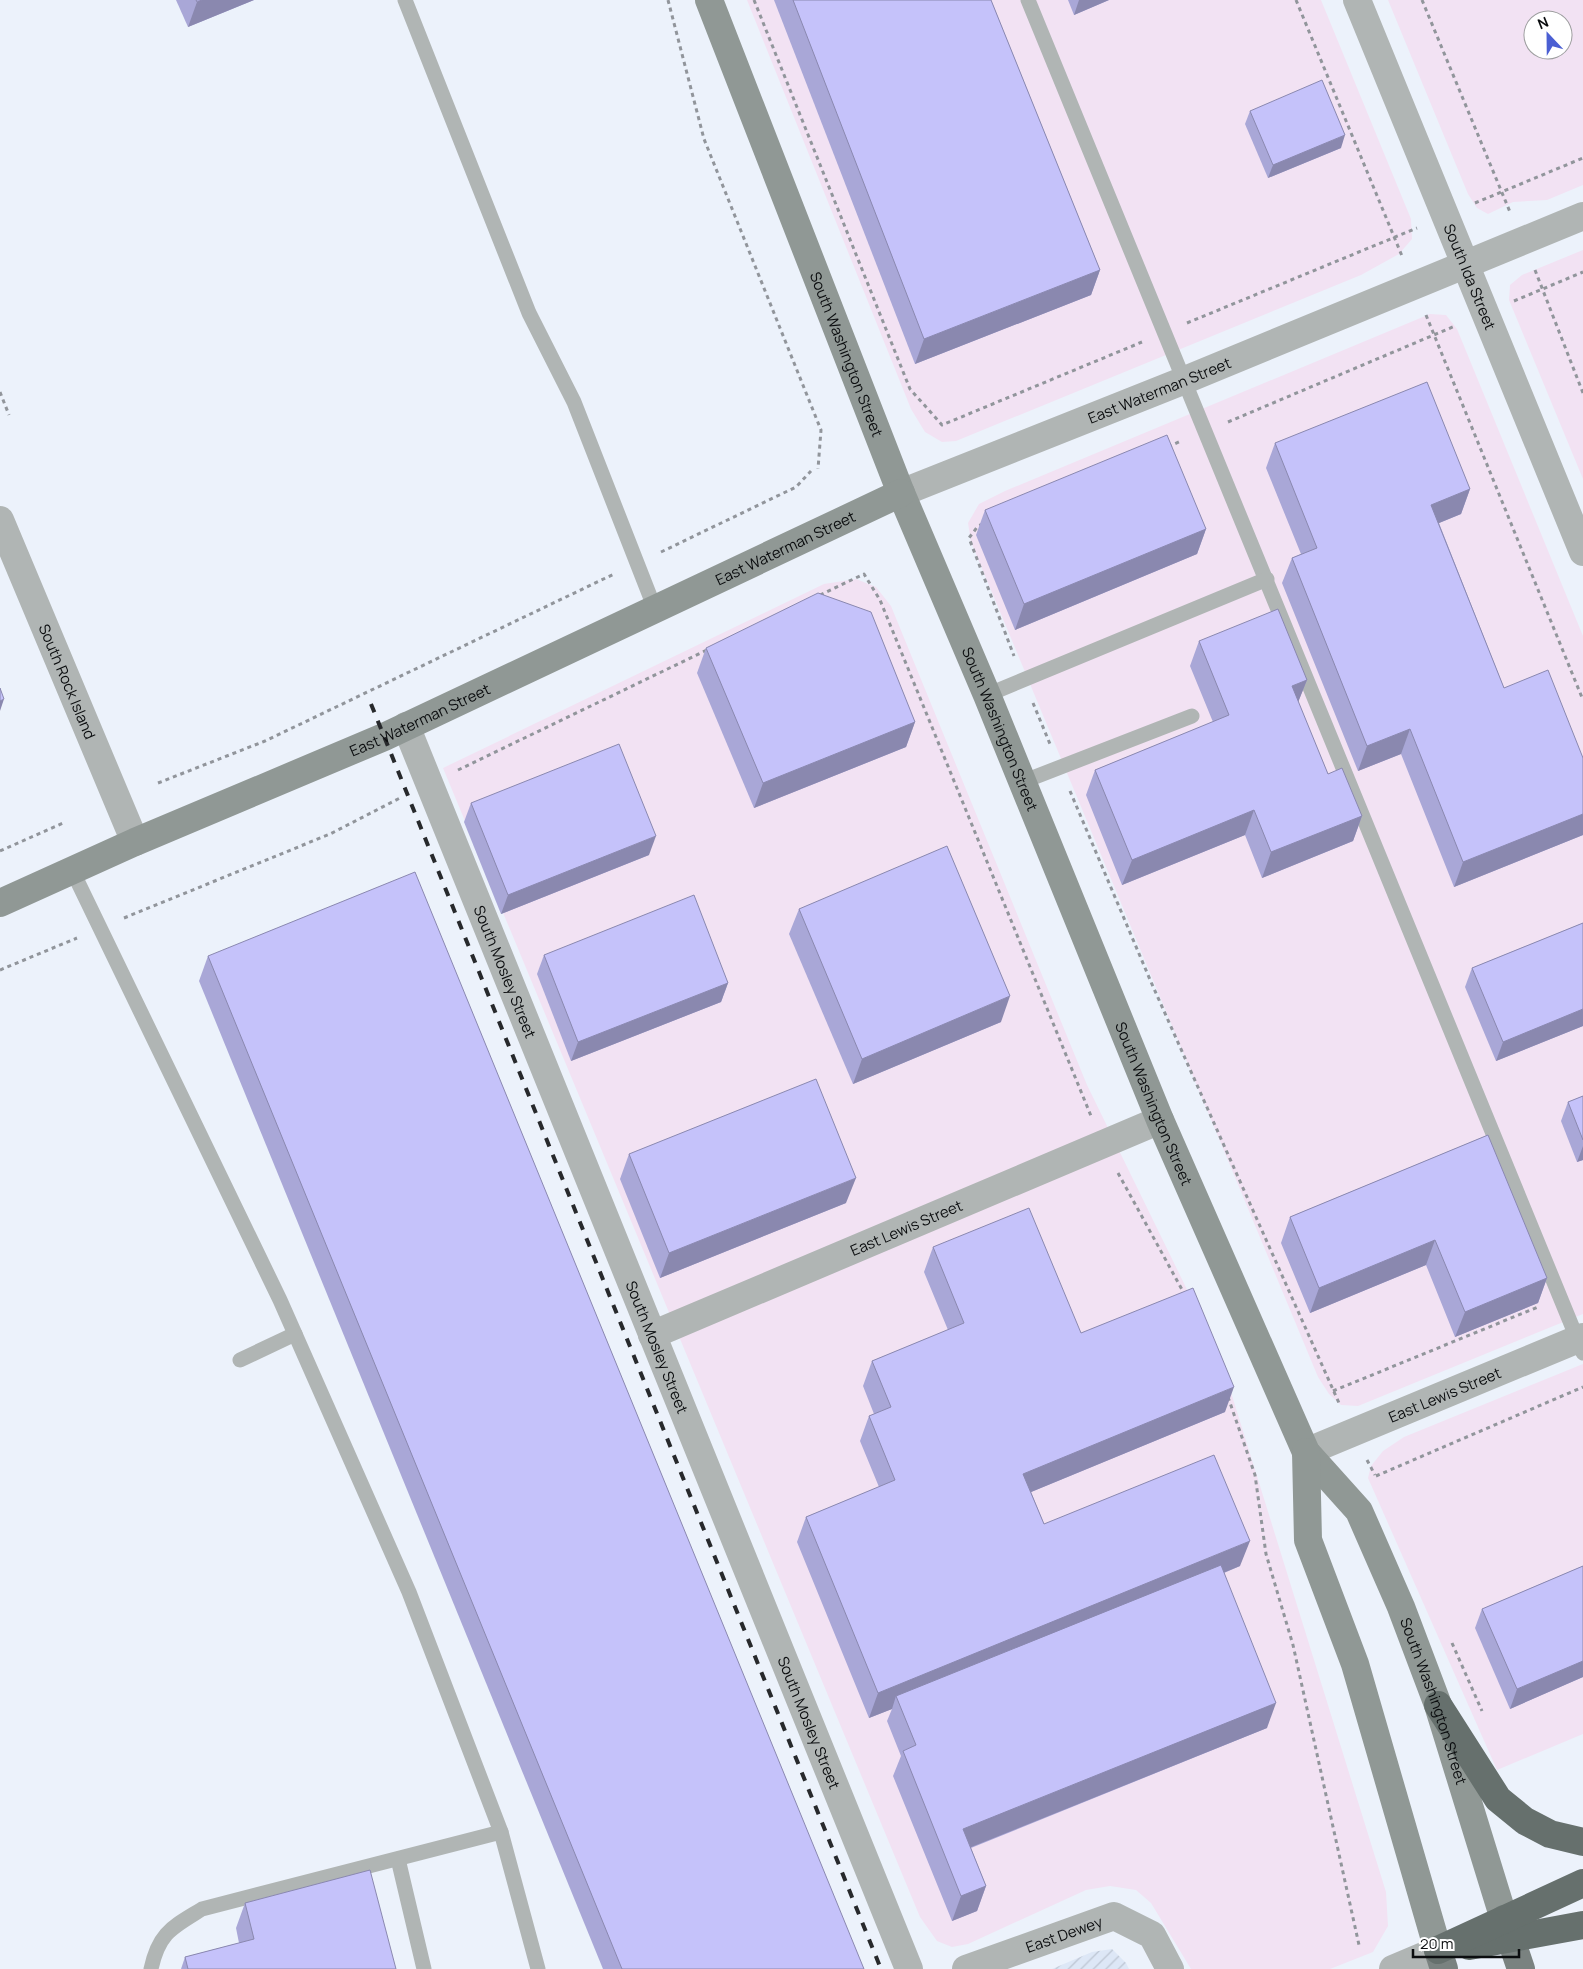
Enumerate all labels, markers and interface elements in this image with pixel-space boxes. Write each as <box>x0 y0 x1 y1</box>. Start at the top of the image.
north arrow <box>1523 10 1573 60</box>
text: N <box>1535 12 1551 33</box>
street label: South Ida Street <box>1439 221 1501 333</box>
street label: South Washington Street <box>805 269 889 440</box>
street label: East Waterman Street <box>1085 352 1234 428</box>
street label: East Waterman Street <box>712 506 859 590</box>
street label: South Rock Island <box>34 621 101 742</box>
street label: South Washington Street <box>957 644 1044 814</box>
street label: East Waterman Street <box>346 678 493 761</box>
street label: South Mosley Street <box>469 902 542 1041</box>
street label: South Washington Street <box>1111 1019 1198 1189</box>
street label: East Lewis Street <box>847 1194 965 1260</box>
street label: South Mosley Street <box>621 1278 694 1417</box>
street label: East Lewis Street <box>1385 1362 1504 1427</box>
street label: South Washington Street <box>1395 1615 1472 1787</box>
street label: South Mosley Street <box>773 1653 846 1792</box>
street label: East Dewey <box>1023 1911 1105 1957</box>
scale bar <box>1413 1926 1519 1958</box>
text: 20 m <box>1420 1933 1453 1954</box>

